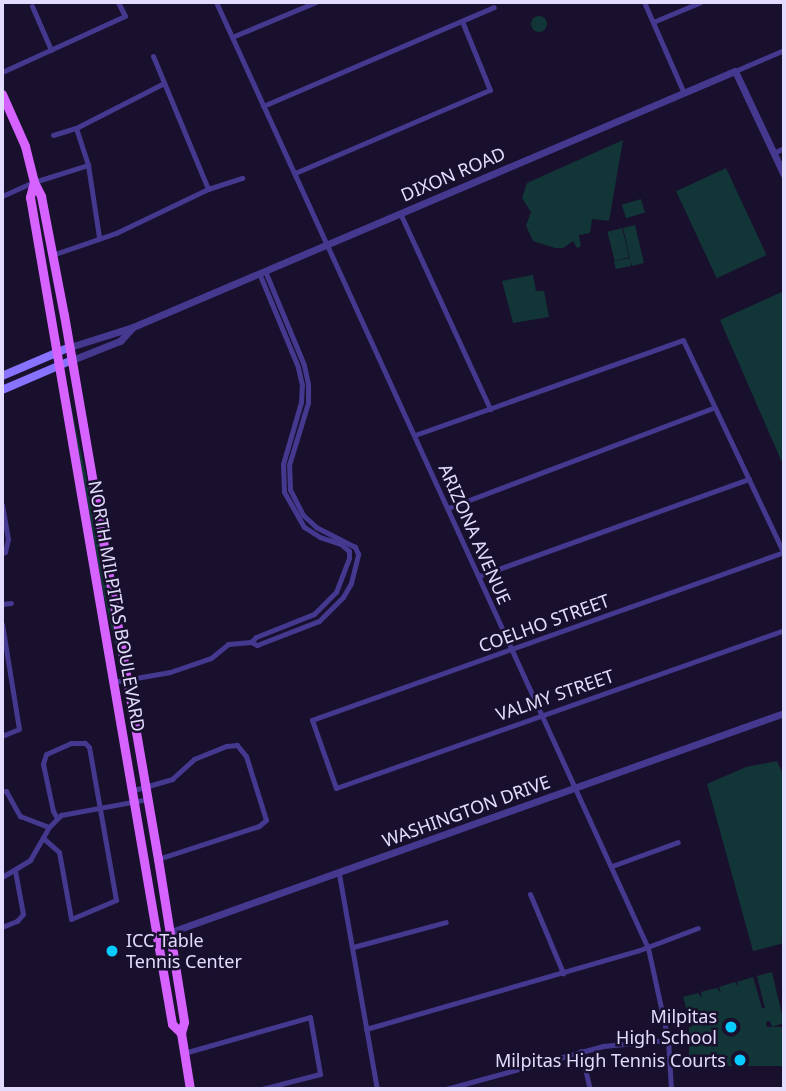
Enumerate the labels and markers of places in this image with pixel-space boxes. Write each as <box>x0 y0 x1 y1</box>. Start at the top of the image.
place label: ICC Table Tennis Center <box>126 930 242 972</box>
marker: ICC Table Tennis Center <box>104 943 120 959</box>
place label: Milpitas High School <box>616 1006 717 1048</box>
marker: Milpitas High School <box>723 1019 739 1035</box>
place label: Milpitas High Tennis Courts <box>495 1049 726 1071</box>
marker: Milpitas High Tennis Courts <box>732 1052 748 1068</box>

